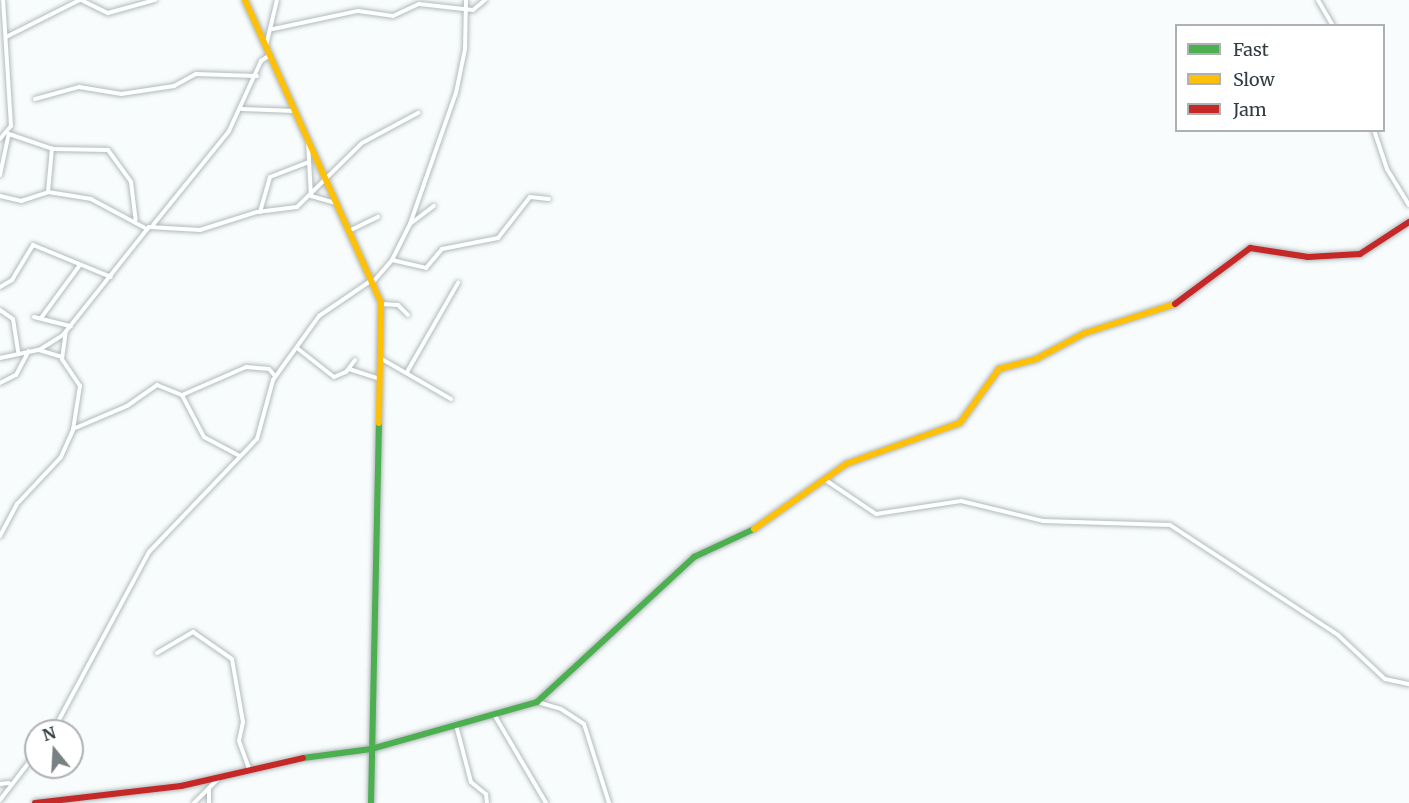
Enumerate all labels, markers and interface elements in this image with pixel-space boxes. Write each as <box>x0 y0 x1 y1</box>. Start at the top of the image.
legend <box>1175 24 1385 132</box>
text: Fast <box>1233 38 1269 61</box>
text: Slow <box>1233 68 1275 91</box>
text: Jam <box>1233 98 1267 121</box>
north arrow <box>24 719 84 779</box>
text: N <box>40 722 58 745</box>

